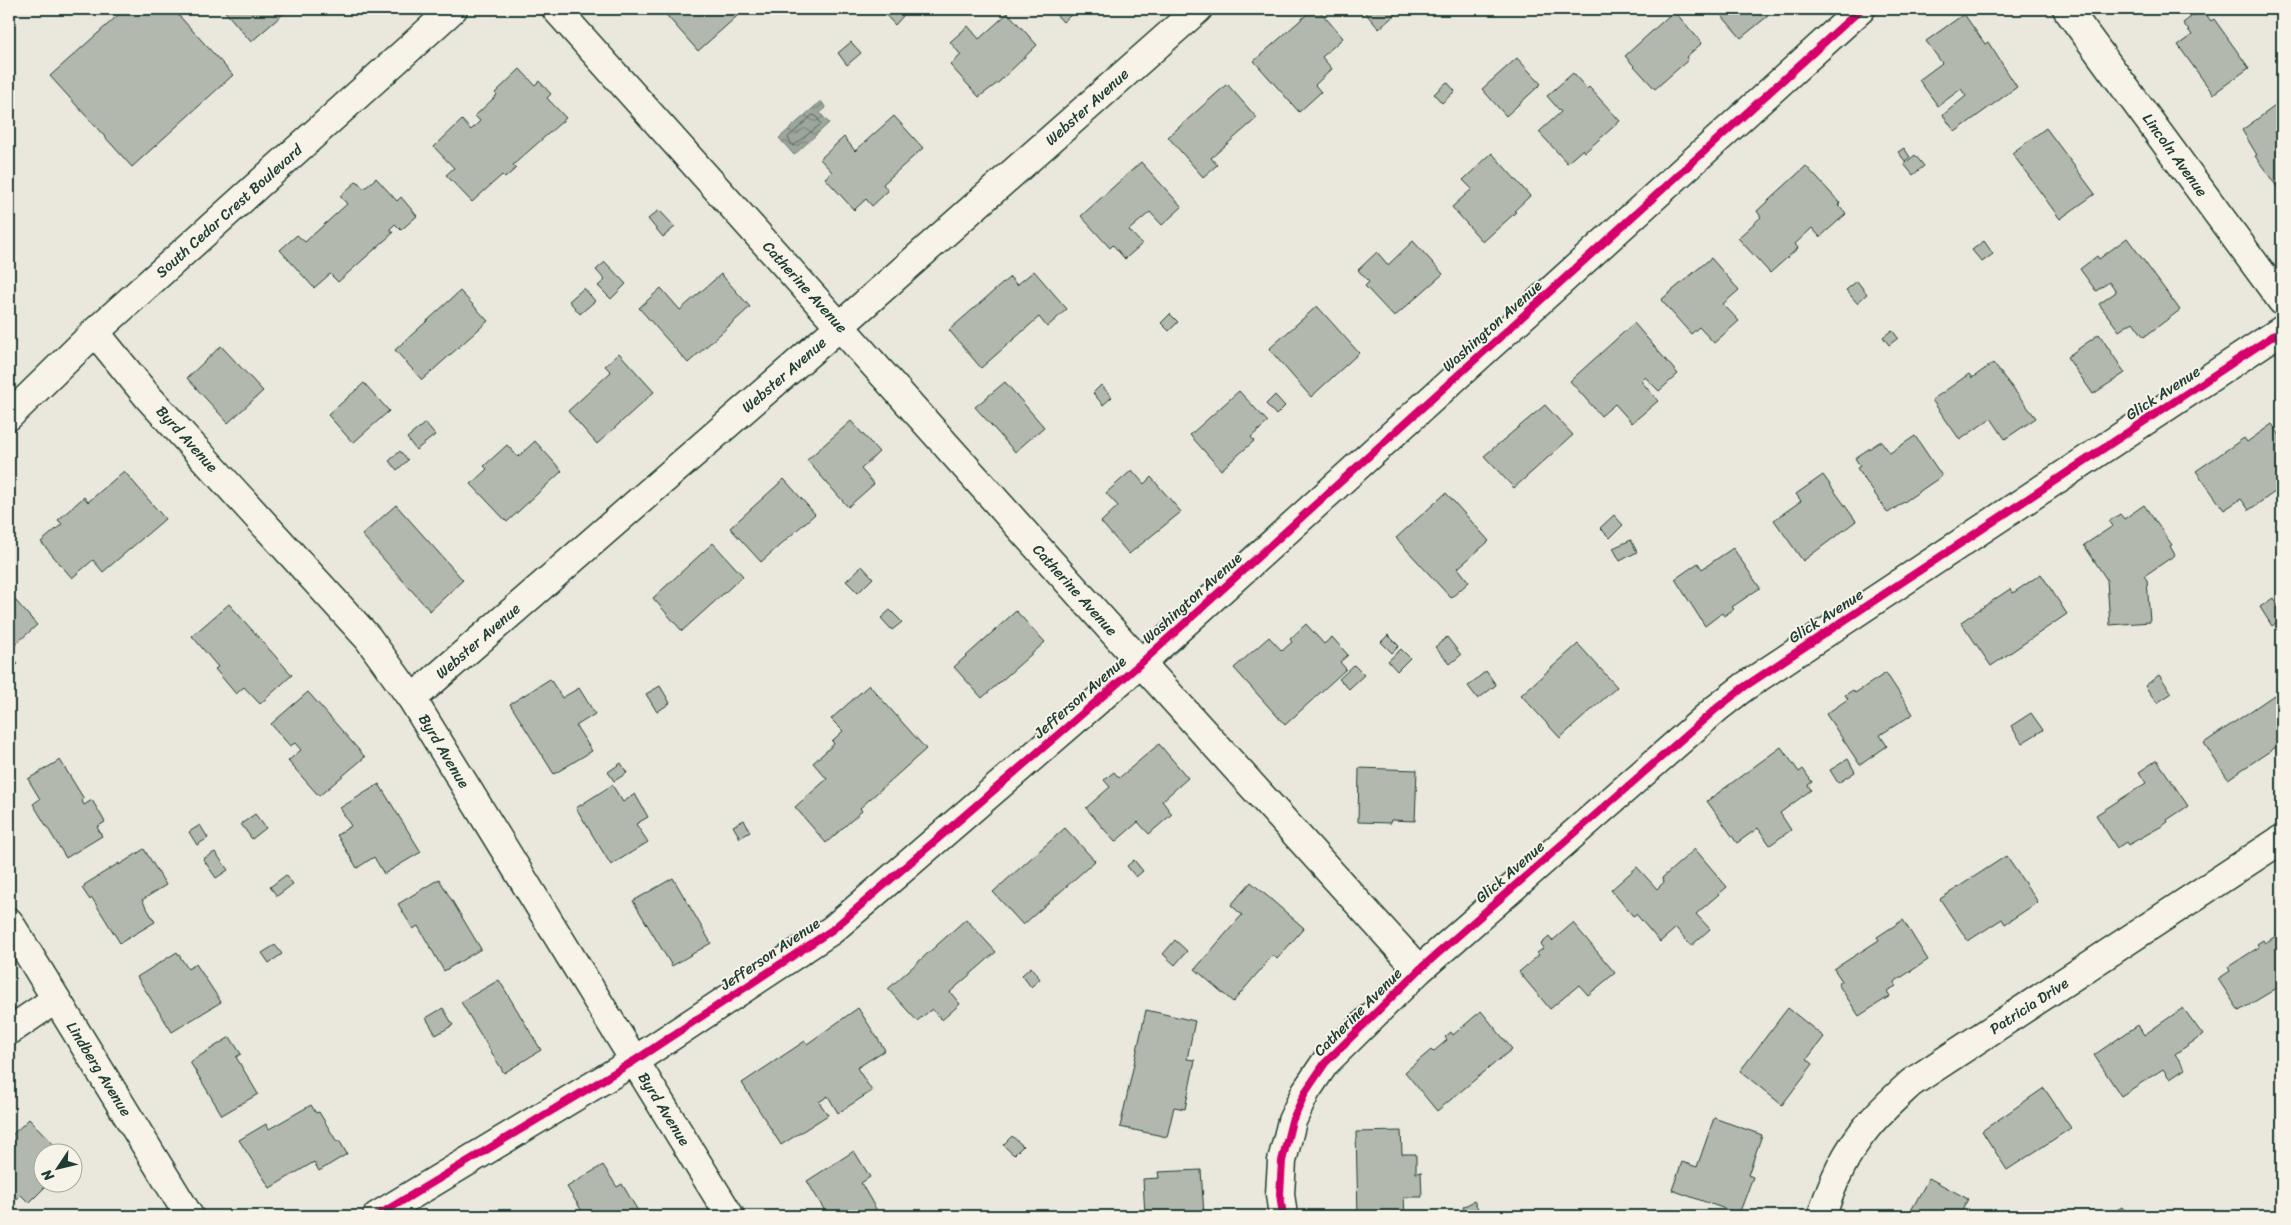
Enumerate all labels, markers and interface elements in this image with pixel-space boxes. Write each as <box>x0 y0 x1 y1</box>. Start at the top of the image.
street label: Webster Avenue <box>1039 62 1135 152</box>
street label: Lincoln Avenue <box>2136 108 2215 203</box>
street label: South Cedar Crest Boulevard <box>150 137 309 284</box>
street label: Catherine Avenue <box>756 235 854 340</box>
street label: Washington Avenue <box>1436 274 1548 378</box>
street label: Webster Avenue <box>735 330 833 420</box>
street label: Glick Avenue <box>2120 359 2206 427</box>
street label: Byrd Avenue <box>150 399 224 479</box>
street label: Catherine Avenue <box>1026 538 1124 643</box>
street label: Washington Avenue <box>1136 546 1248 650</box>
street label: Glick Avenue <box>1783 582 1869 650</box>
street label: Webster Avenue <box>429 596 527 686</box>
street label: Jefferson Avenue <box>1027 649 1132 746</box>
street label: Byrd Avenue <box>411 709 477 793</box>
street label: Glick Avenue <box>1469 834 1551 910</box>
street label: Jefferson Avenue <box>714 911 825 998</box>
street label: Catherine Avenue <box>1307 961 1409 1063</box>
street label: Patricia Drive <box>1984 971 2074 1041</box>
street label: Lindberg Avenue <box>59 1016 139 1122</box>
street label: Byrd Avenue <box>631 1067 697 1151</box>
north arrow <box>32 1142 82 1192</box>
text: N <box>35 1164 61 1187</box>

